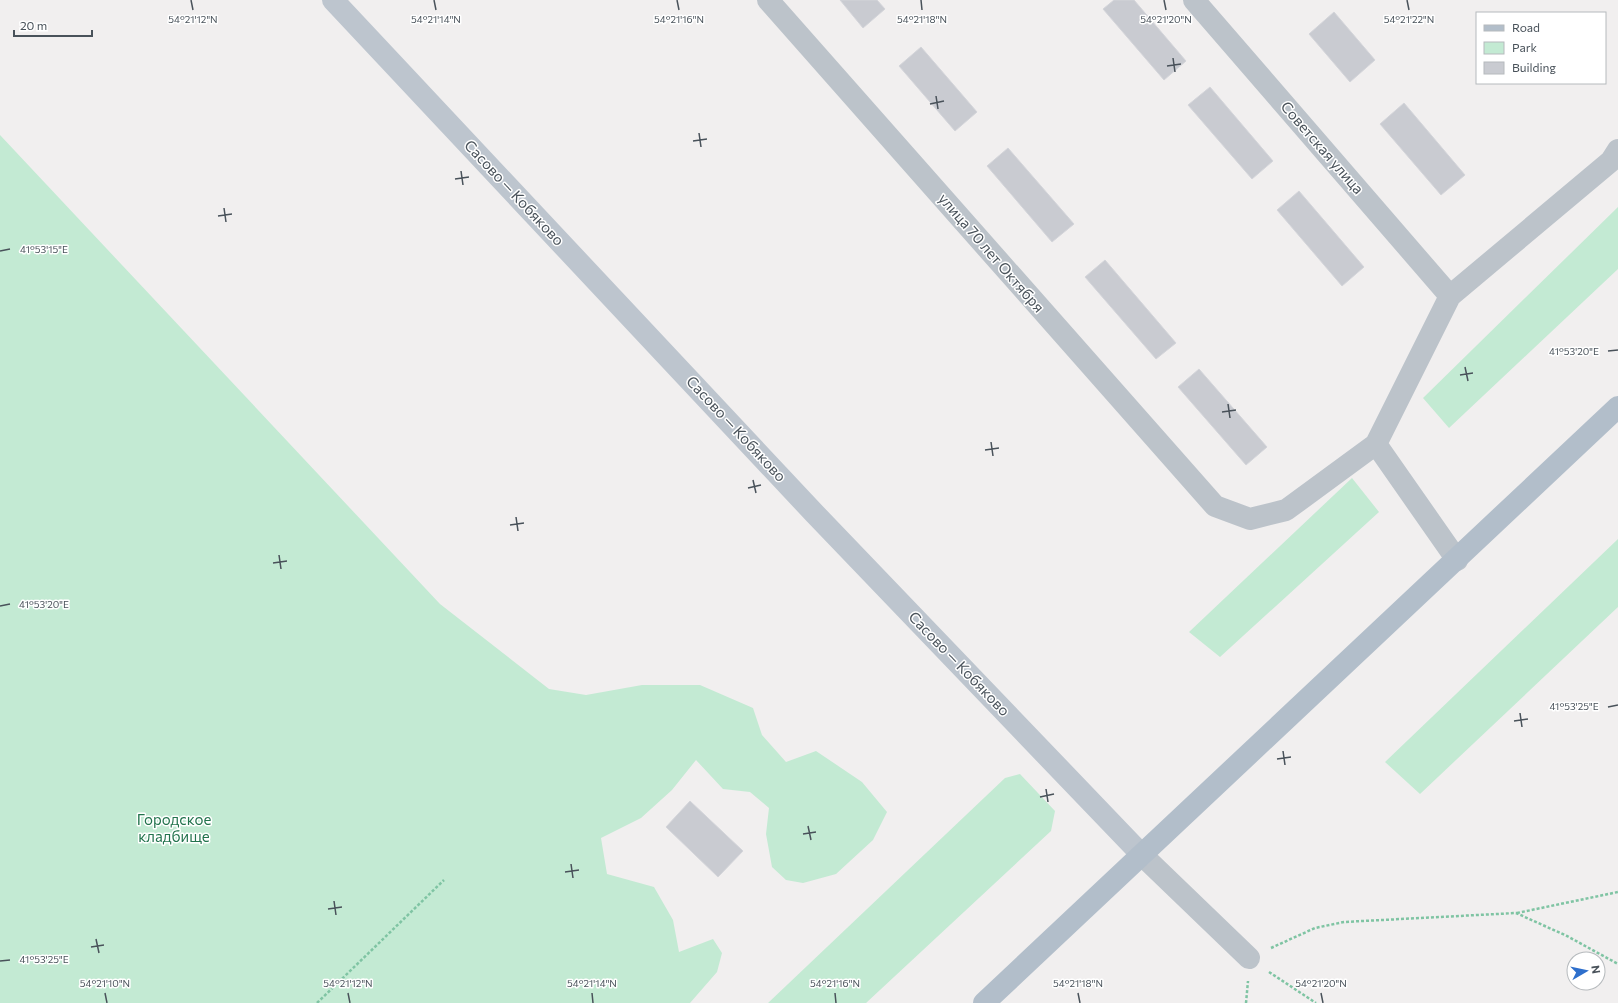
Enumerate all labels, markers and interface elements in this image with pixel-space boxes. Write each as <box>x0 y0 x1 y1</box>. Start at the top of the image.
scale bar <box>14 12 92 38</box>
legend <box>1476 12 1606 84</box>
text: 54°21'12"N <box>168 13 218 25</box>
text: 54°21'14"N <box>411 13 461 25</box>
text: 54°21'16"N <box>654 13 704 25</box>
text: 54°21'18"N <box>897 13 947 25</box>
text: 54°21'20"N <box>1140 13 1192 25</box>
text: 54°21'22"N <box>1384 13 1434 25</box>
text: 20 m <box>20 18 47 32</box>
text: Road <box>1512 20 1540 34</box>
text: Park <box>1512 40 1538 54</box>
text: Building <box>1512 60 1556 74</box>
street label: Советская улица <box>1278 97 1368 197</box>
street label: Сасово — Кобяково <box>461 136 568 249</box>
street label: улица 70 лет Октября <box>935 189 1048 316</box>
text: 41°53'15"E <box>20 243 68 255</box>
text: 41°53'20"E <box>1549 345 1599 357</box>
street label: Сасово — Кобяково <box>683 372 790 485</box>
text: 41°53'20"E <box>19 598 69 610</box>
street label: Сасово — Кобяково <box>905 607 1014 719</box>
text: 41°53'25"E <box>1549 700 1599 712</box>
park label: Городское кладбище <box>137 810 211 845</box>
north arrow <box>1566 951 1606 991</box>
text: 41°53'25"E <box>19 953 69 965</box>
text: N <box>1589 964 1603 974</box>
text: 54°21'10"N <box>80 977 130 989</box>
text: 54°21'12"N <box>323 977 373 989</box>
text: 54°21'14"N <box>567 977 617 989</box>
text: 54°21'16"N <box>810 977 860 989</box>
text: 54°21'18"N <box>1053 977 1103 989</box>
text: 54°21'20"N <box>1295 977 1347 989</box>

